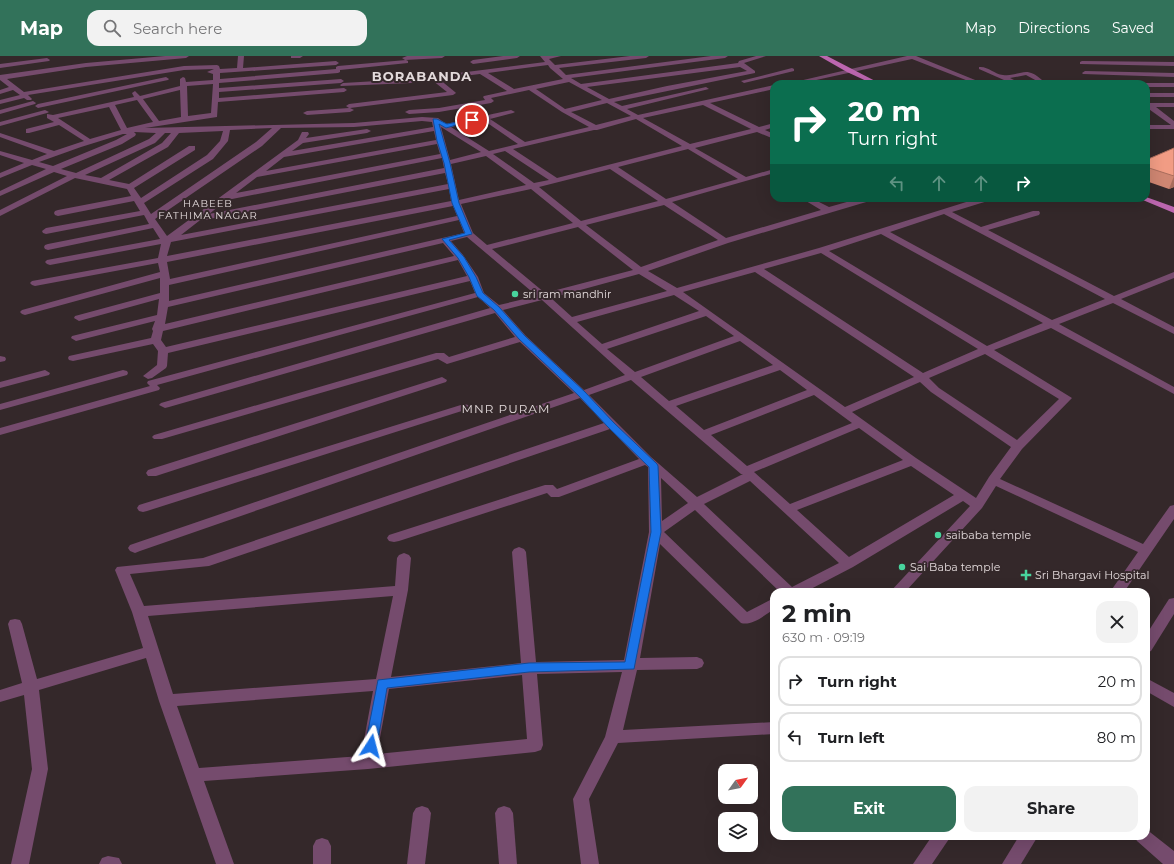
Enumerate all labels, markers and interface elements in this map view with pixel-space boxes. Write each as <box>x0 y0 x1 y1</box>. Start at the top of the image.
search box <box>87 10 367 46</box>
text: Map <box>20 17 63 40</box>
icon: search <box>101 17 123 39</box>
text: Search here <box>133 19 222 38</box>
text: Map <box>965 19 996 37</box>
text: Directions <box>1018 19 1090 37</box>
text: Saved <box>1112 19 1154 37</box>
district label: BORABANDA <box>372 68 472 84</box>
text: 20 m <box>848 94 921 128</box>
icon: right <box>782 96 834 148</box>
pin <box>455 103 489 137</box>
icon: arrive <box>461 109 483 131</box>
text: Turn right <box>848 128 938 150</box>
icon: left <box>886 172 908 194</box>
icon: ahead <box>928 172 950 194</box>
icon: ahead <box>970 172 992 194</box>
icon: right <box>1012 172 1034 194</box>
district label: HABEEB FATHIMA NAGAR <box>158 197 258 222</box>
place label: sri ram mandhir <box>523 287 611 301</box>
marker: sri ram mandhir <box>510 289 520 299</box>
district label: MNR PURAM <box>462 401 550 416</box>
place label: saibaba temple <box>946 528 1032 542</box>
marker: saibaba temple <box>933 530 943 540</box>
place label: Sai Baba temple <box>910 560 1001 574</box>
marker: Sai Baba temple <box>897 562 907 572</box>
place label: Sri Bhargavi Hospital <box>1035 568 1149 582</box>
marker: Sri Bhargavi Hospital <box>1020 569 1032 581</box>
text: 2 min <box>782 599 852 628</box>
button: close <box>1096 601 1138 643</box>
text: 630 m · 09:19 <box>782 629 865 645</box>
icon: right <box>784 670 806 692</box>
text: Turn right <box>818 672 897 691</box>
text: 20 m <box>1098 672 1136 691</box>
position arrow <box>350 725 392 767</box>
icon: left <box>784 726 806 748</box>
text: Turn left <box>818 728 885 747</box>
text: 80 m <box>1097 728 1136 747</box>
north arrow <box>718 764 758 804</box>
map controls <box>718 764 758 852</box>
button: Exit <box>782 786 956 832</box>
button: Share <box>964 786 1138 832</box>
button: layers <box>718 812 758 852</box>

